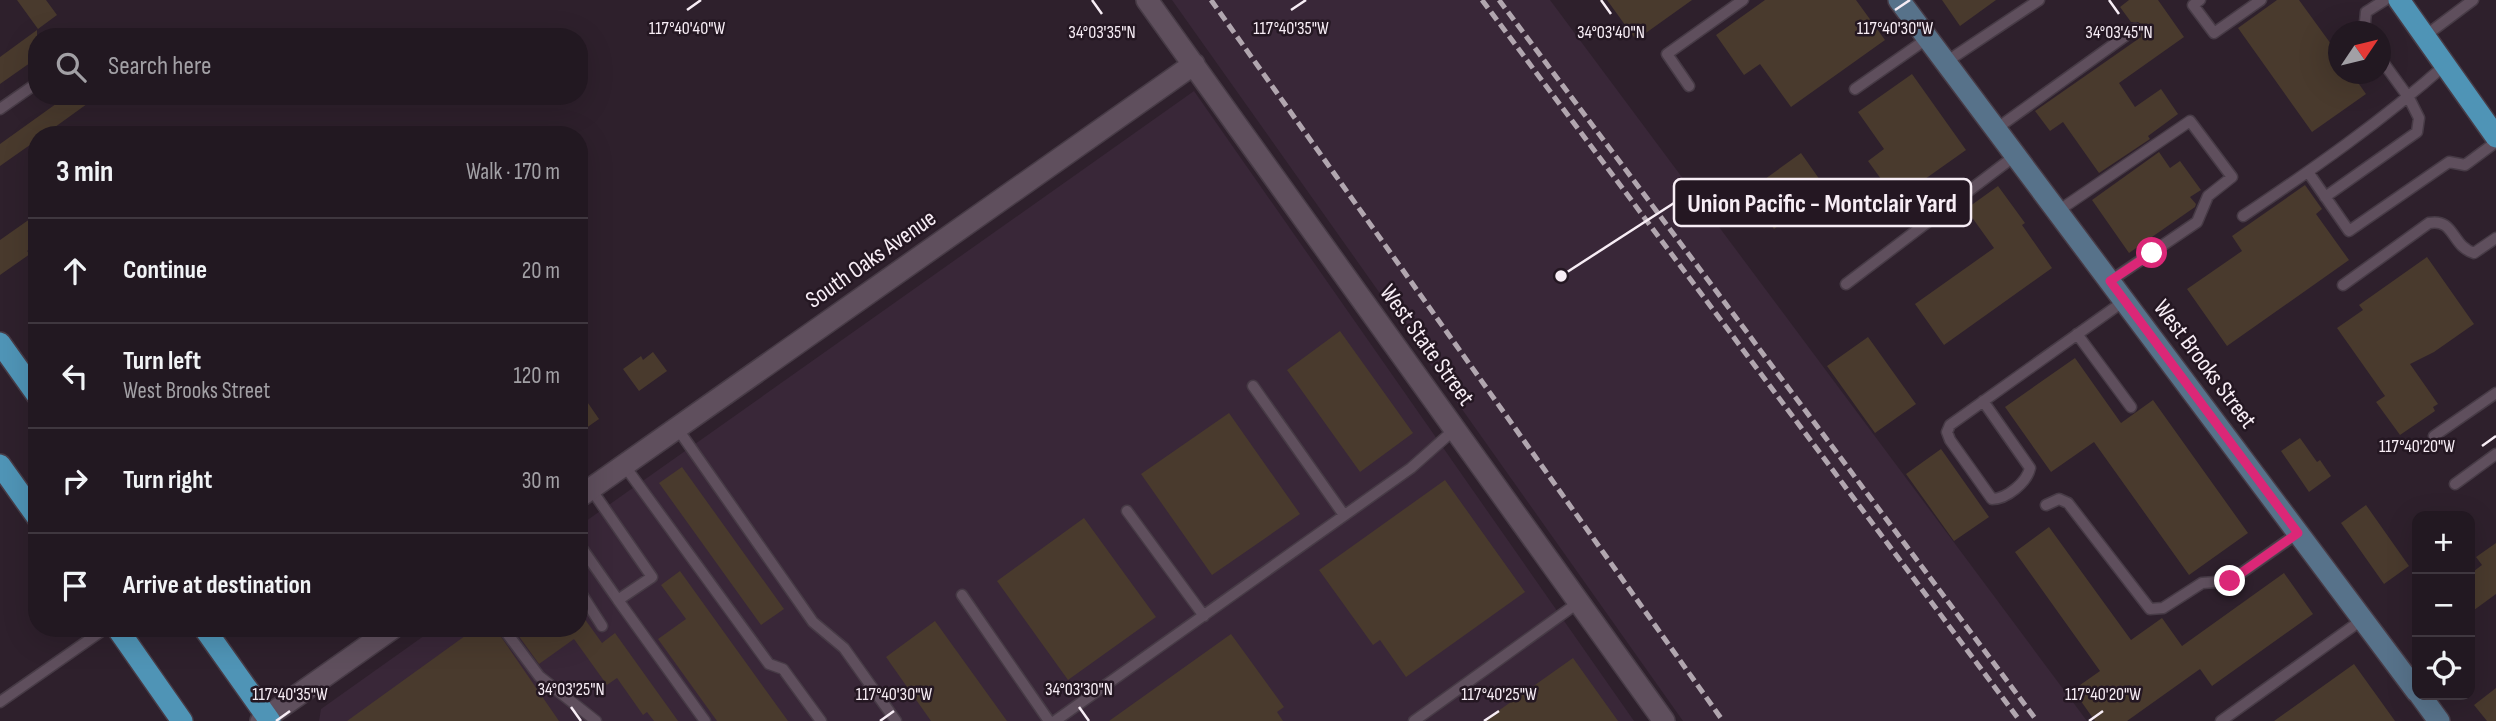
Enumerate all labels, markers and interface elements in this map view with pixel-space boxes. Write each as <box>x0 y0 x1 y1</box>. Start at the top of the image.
text: 117°40'40"W <box>649 18 725 39</box>
text: 117°40'35"W <box>1253 18 1329 39</box>
text: 117°40'30"W <box>1857 18 1933 39</box>
north arrow <box>2328 21 2391 84</box>
text: 34°03'35"N <box>1068 22 1136 43</box>
text: 34°03'40"N <box>1577 22 1645 43</box>
text: 34°03'45"N <box>2085 22 2153 43</box>
search box <box>28 28 588 105</box>
icon: search <box>52 48 90 86</box>
text: Search here <box>108 51 211 82</box>
text: 3 min <box>56 154 113 190</box>
text: Walk · 170 m <box>466 158 560 186</box>
callout: Union Pacific - Montclair Yard <box>1674 179 1971 226</box>
text: Union Pacific - Montclair Yard <box>1687 189 1957 220</box>
street label: South Oaks Avenue <box>800 203 942 315</box>
route start <box>2136 237 2167 268</box>
icon: ahead <box>56 252 94 290</box>
text: Continue <box>123 255 207 286</box>
text: 20 m <box>522 257 560 285</box>
street label: West State Street <box>1373 279 1481 411</box>
street label: West Brooks Street <box>2147 294 2263 434</box>
text: Turn left <box>123 346 201 377</box>
icon: left <box>56 357 94 395</box>
text: 120 m <box>514 362 560 390</box>
text: West Brooks Street <box>123 377 270 405</box>
text: 117°40'20"W <box>2379 436 2455 457</box>
icon: right <box>56 462 94 500</box>
text: Turn right <box>123 465 212 496</box>
text: 30 m <box>522 467 560 495</box>
map controls <box>2412 511 2475 700</box>
button: + <box>2412 511 2475 574</box>
route end <box>2214 565 2245 596</box>
icon: arrive <box>56 567 94 605</box>
text: Arrive at destination <box>123 570 311 601</box>
button: − <box>2412 574 2475 637</box>
button: locate <box>2412 637 2475 700</box>
text: 34°03'25"N <box>537 679 605 700</box>
text: 34°03'30"N <box>1045 679 1113 700</box>
text: 117°40'35"W <box>252 684 328 705</box>
text: 117°40'30"W <box>856 684 932 705</box>
text: 117°40'25"W <box>1461 684 1537 705</box>
text: 117°40'20"W <box>2065 684 2141 705</box>

